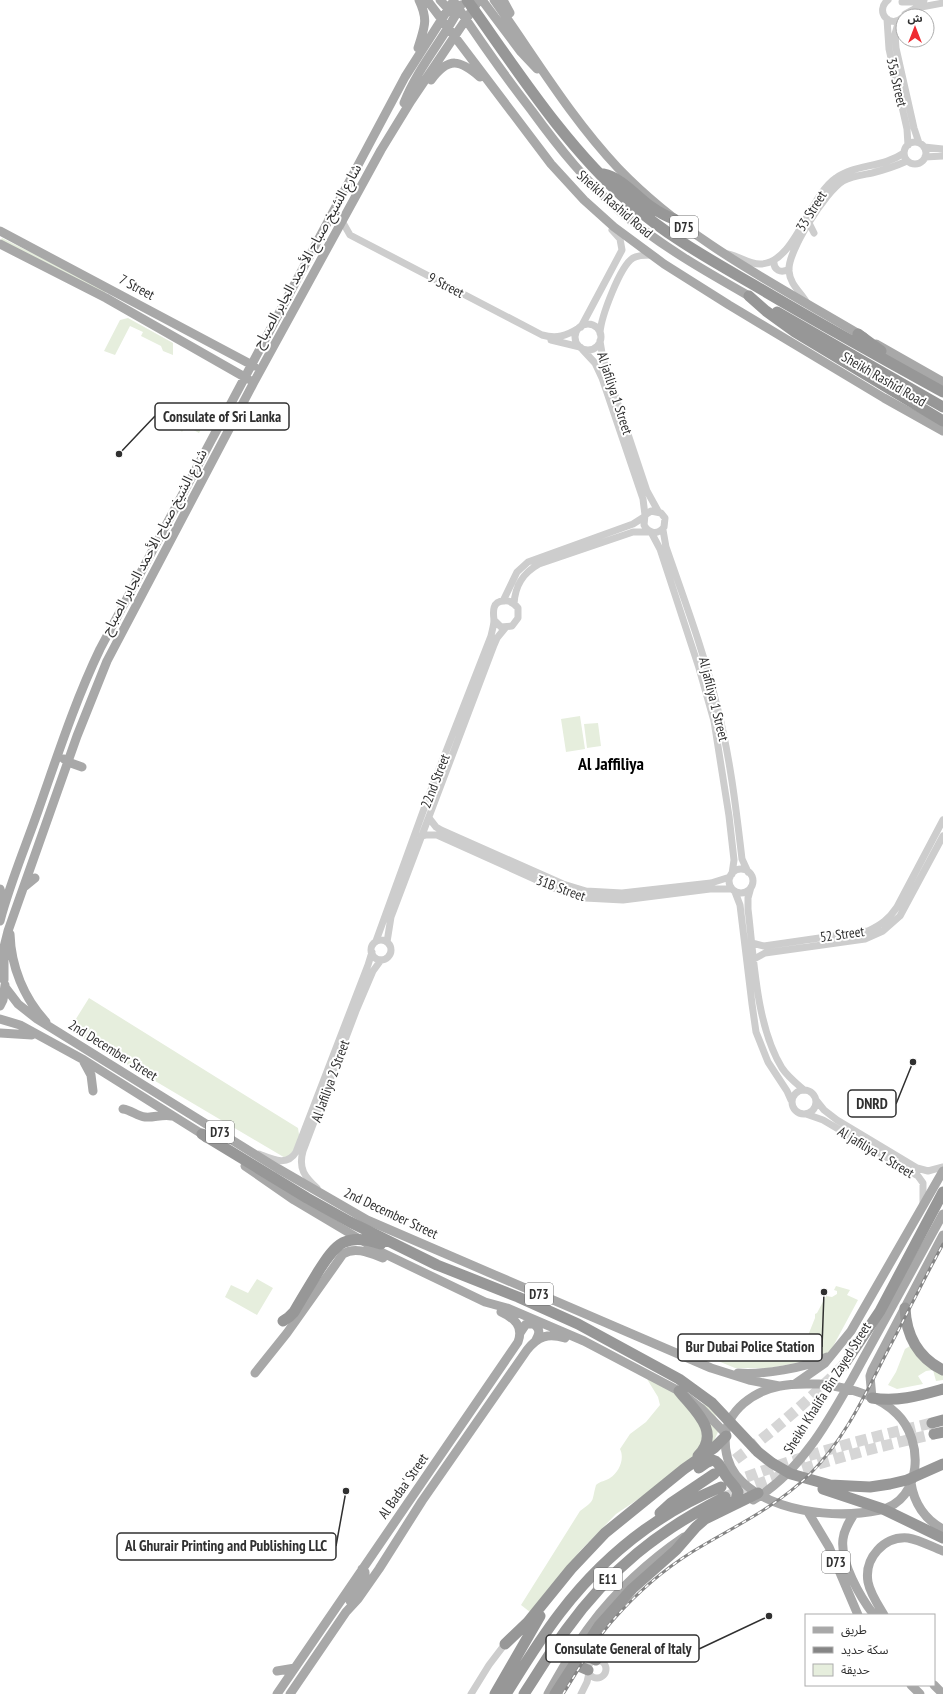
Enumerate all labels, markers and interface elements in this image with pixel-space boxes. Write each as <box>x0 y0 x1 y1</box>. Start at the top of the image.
north arrow <box>895 8 935 48</box>
text: ش <box>907 11 923 25</box>
street label: 35a Street <box>883 56 911 109</box>
street label: شارع الشيخ صباح الأحمد الجابر الصباح <box>249 160 367 352</box>
street label: Sheikh Rashid Road <box>573 166 657 242</box>
street label: 33 Street <box>792 187 831 235</box>
road number: D75 <box>670 216 698 238</box>
street label: 9 Street <box>425 268 467 302</box>
street label: 7 Street <box>116 270 158 304</box>
street label: Sheikh Rashid Road <box>838 348 930 410</box>
street label: Al jafiliya 1 Street <box>593 349 637 437</box>
callout: Consulate of Sri Lanka <box>155 403 289 430</box>
text: Consulate of Sri Lanka <box>163 407 281 426</box>
street label: شارع الشيخ صباح الأحمد الجابر الصباح <box>97 446 213 639</box>
street label: Al jafiliya 1 Street <box>695 655 733 743</box>
street label: 22nd Street <box>416 751 454 811</box>
district label: Al Jaffiliya <box>577 752 644 775</box>
street label: 31B Street <box>534 871 588 905</box>
street label: 52 Street <box>819 922 865 946</box>
street label: 2nd December Street <box>65 1015 161 1085</box>
street label: Al Jafiliya 2 Street <box>307 1037 353 1125</box>
callout: DNRD <box>848 1090 896 1117</box>
text: DNRD <box>856 1094 888 1113</box>
road number: D73 <box>206 1121 234 1143</box>
street label: Al jafiliya 1 Street <box>835 1122 918 1182</box>
street label: 2nd December Street <box>341 1183 441 1243</box>
road number: D73 <box>525 1283 553 1305</box>
street label: Sheikh Khalifa Bin Zayed Street <box>779 1319 875 1457</box>
callout: Bur Dubai Police Station <box>678 1334 822 1361</box>
text: Bur Dubai Police Station <box>686 1337 815 1356</box>
street label: Al Badaa' Street <box>374 1450 432 1522</box>
callout: Al Ghurair Printing and Publishing LLC <box>117 1533 336 1560</box>
text: Al Ghurair Printing and Publishing LLC <box>124 1536 327 1555</box>
road number: D73 <box>822 1551 850 1573</box>
road number: E11 <box>594 1568 622 1590</box>
legend <box>805 1614 935 1686</box>
text: طريق <box>841 1622 867 1638</box>
callout: Consulate General of Italy <box>546 1635 699 1662</box>
text: Consulate General of Italy <box>554 1639 693 1658</box>
text: سكة حديد <box>841 1642 888 1657</box>
text: حديقة <box>841 1662 870 1677</box>

